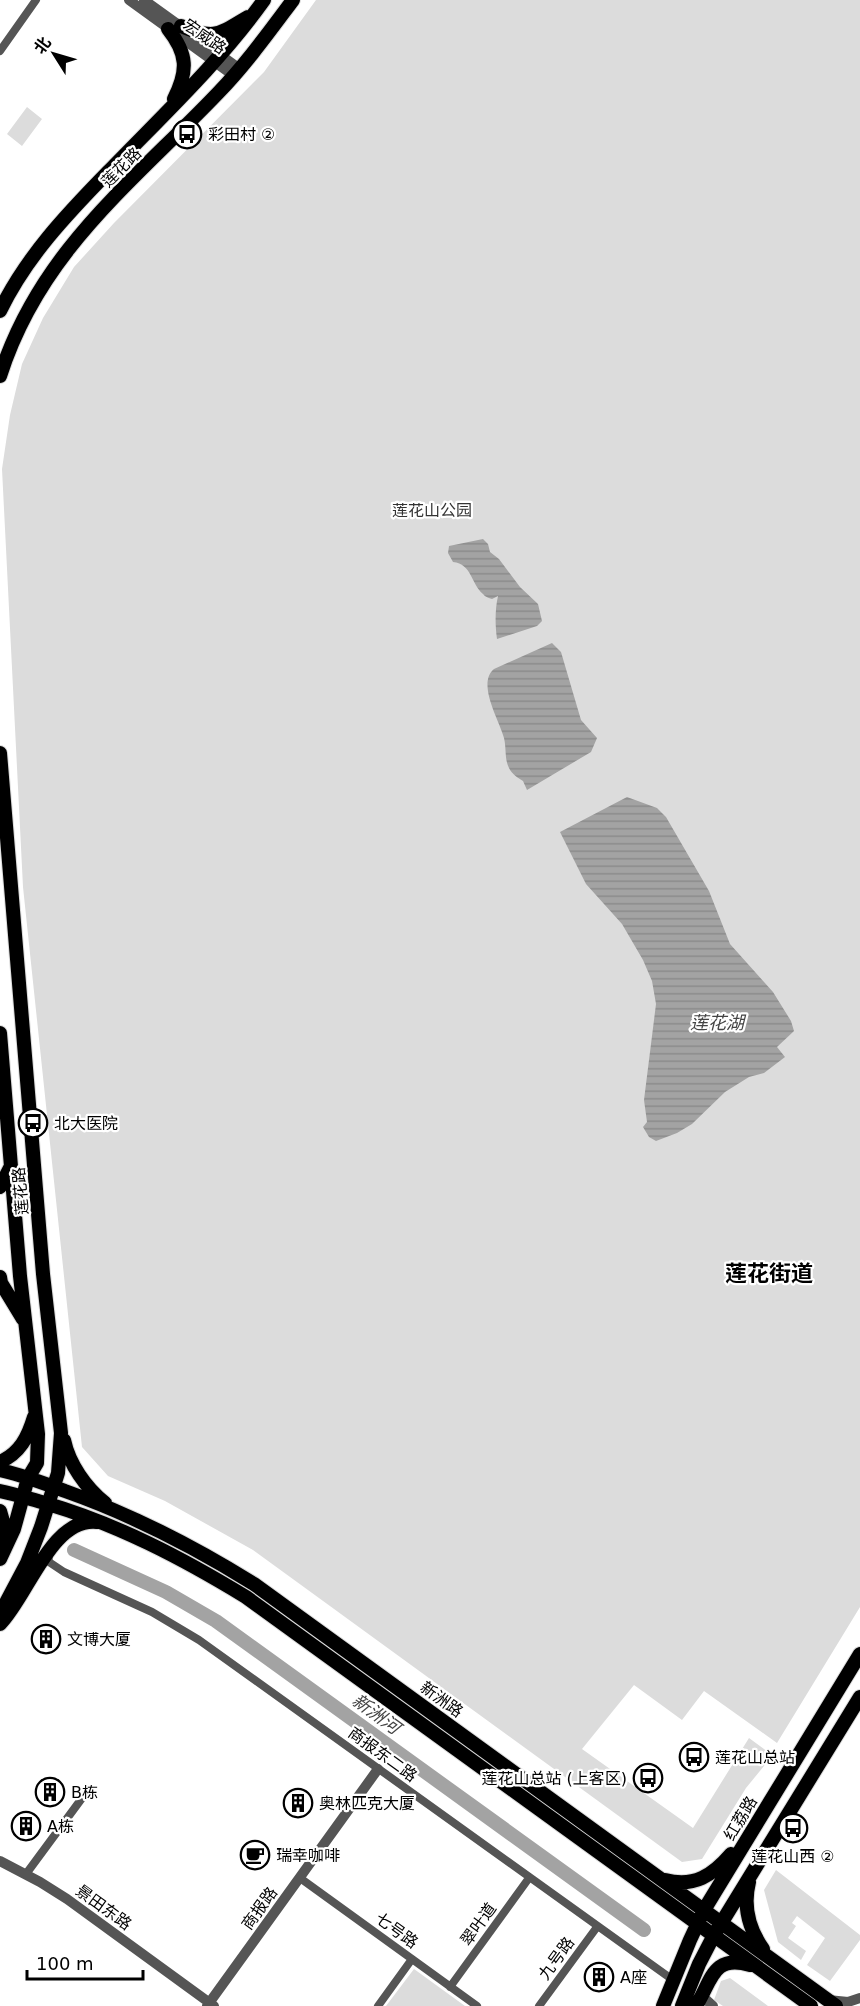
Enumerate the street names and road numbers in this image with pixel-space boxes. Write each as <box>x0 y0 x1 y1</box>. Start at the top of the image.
street label: 宏威路 <box>180 15 230 58</box>
street label: 莲花路 <box>98 144 145 191</box>
street label: 莲花路 <box>9 1166 32 1216</box>
street label: 新洲路 <box>417 1678 467 1721</box>
street label: 商报东二路 <box>345 1723 421 1786</box>
street label: 红荔路 <box>720 1793 761 1844</box>
street label: 景田东路 <box>72 1881 135 1934</box>
street label: 商报路 <box>238 1883 281 1933</box>
street label: 翠叶道 <box>457 1899 500 1949</box>
street label: 七号路 <box>372 1909 422 1952</box>
street label: 九号路 <box>535 1933 578 1983</box>

